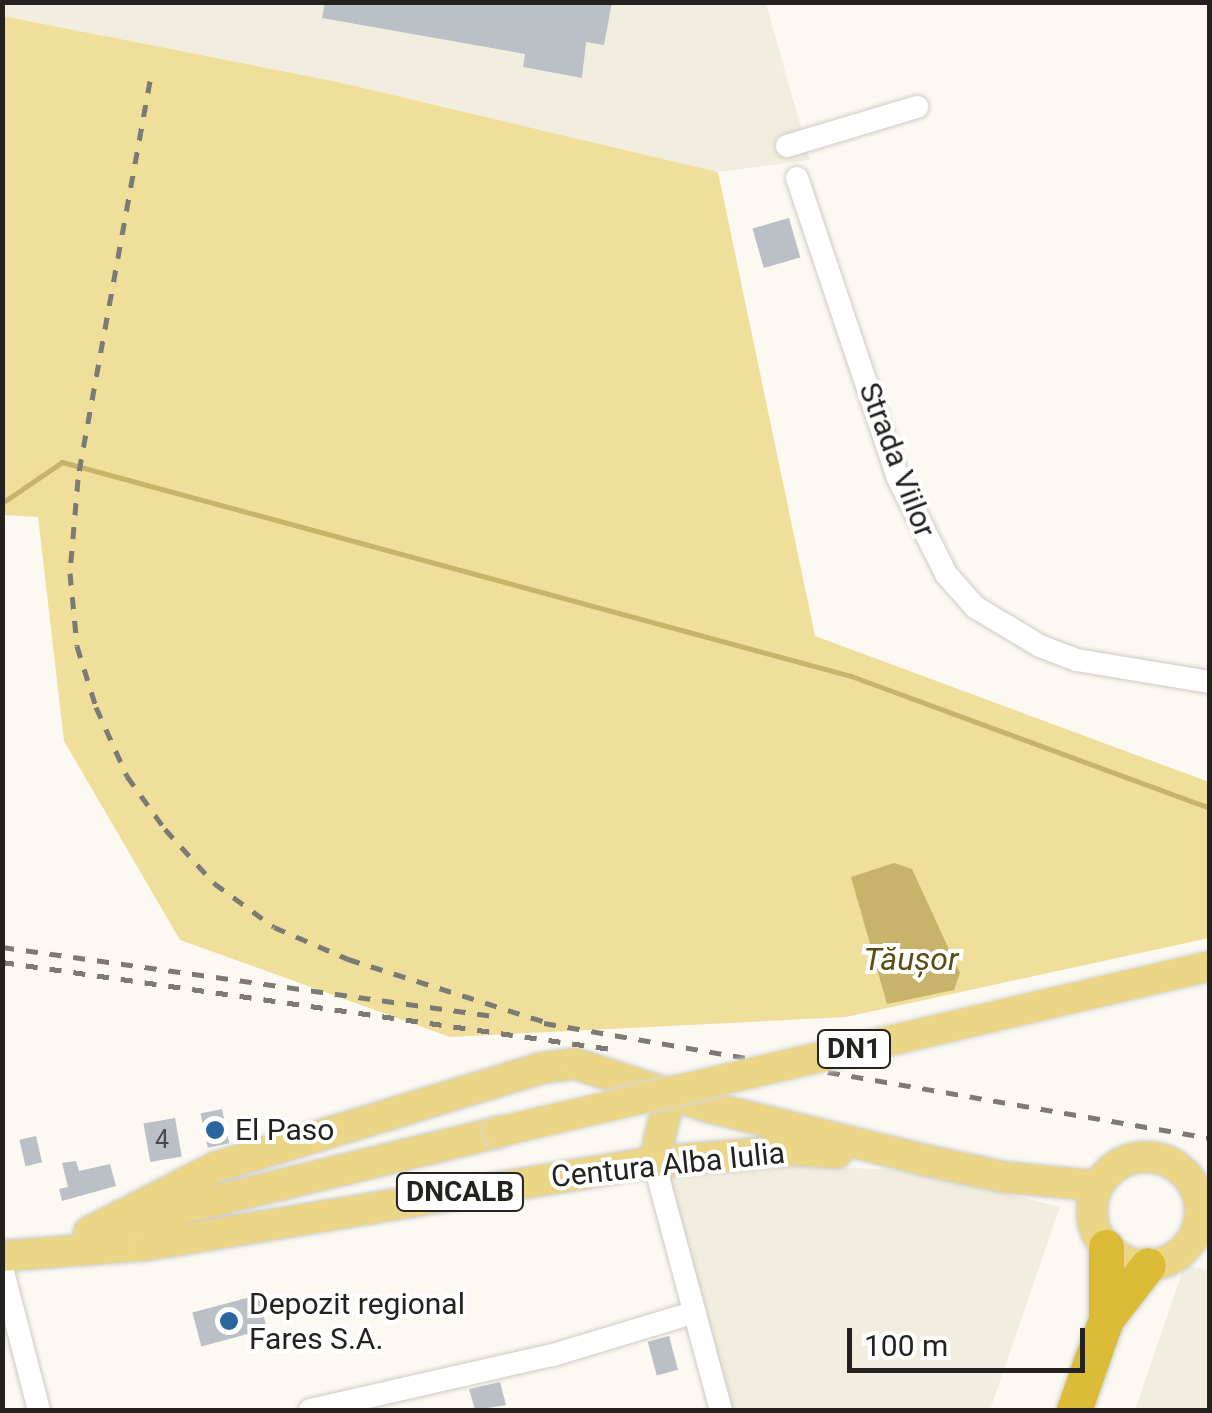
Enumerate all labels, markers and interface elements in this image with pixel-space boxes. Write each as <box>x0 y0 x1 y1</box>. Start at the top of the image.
street label: Strada Viilor <box>851 378 943 542</box>
water label: Tăușor <box>864 940 958 978</box>
road number: DN1 <box>816 1026 892 1072</box>
place label: El Paso <box>235 1112 334 1148</box>
marker: El Paso <box>204 1119 226 1141</box>
house number: 4 <box>155 1125 169 1155</box>
street label: Centura Alba Iulia <box>549 1135 787 1195</box>
road number: DNCALB <box>395 1169 525 1215</box>
place label: Depozit regional Fares S.A. <box>249 1286 465 1356</box>
scale bar <box>852 1308 1090 1370</box>
marker: Depozit regional Fares S.A. <box>218 1310 240 1332</box>
text: 100 m <box>864 1328 948 1363</box>

